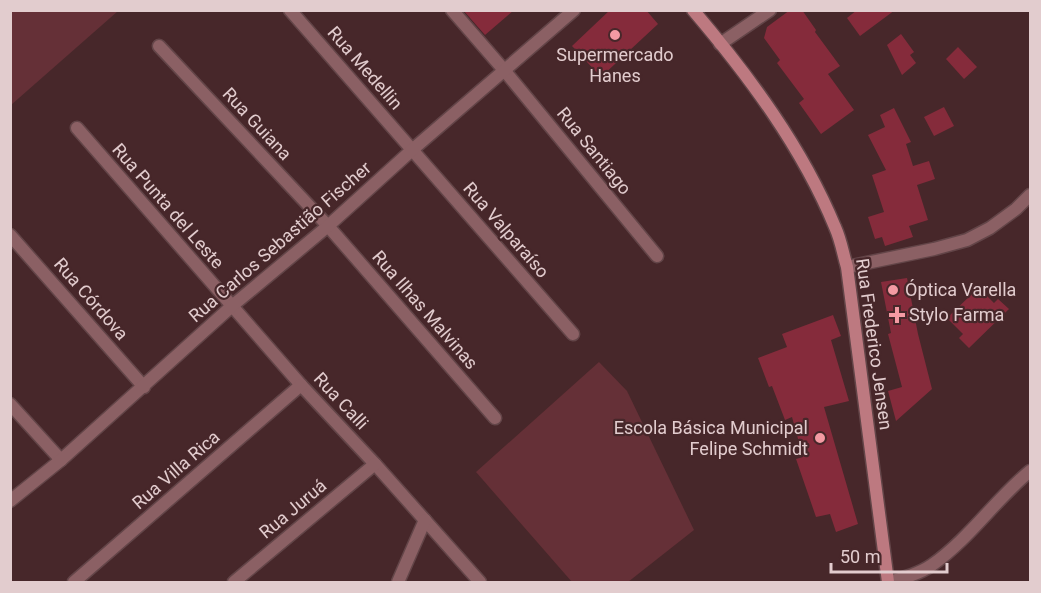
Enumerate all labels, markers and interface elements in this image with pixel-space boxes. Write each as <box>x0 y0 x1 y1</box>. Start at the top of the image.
street label: Rua Medellin <box>324 22 407 114</box>
marker: Supermercado Hanes <box>608 28 622 42</box>
place label: Supermercado Hanes <box>556 44 674 86</box>
street label: Rua Guiana <box>219 83 296 164</box>
street label: Rua Santiago <box>553 103 636 199</box>
street label: Rua Punta del Leste <box>108 139 229 273</box>
street label: Rua Carlos Sebastião Fischer <box>184 157 375 326</box>
street label: Rua Valparaíso <box>459 178 554 282</box>
street label: Rua Ilhas Malvinas <box>368 246 483 373</box>
street label: Rua Córdova <box>50 253 133 344</box>
street label: Rua Frederico Jensen <box>852 257 897 431</box>
place label: Óptica Varella <box>905 279 1016 300</box>
marker: Óptica Varella <box>886 283 900 297</box>
place label: Stylo Farma <box>909 304 1004 325</box>
marker: Stylo Farma <box>890 308 904 322</box>
street label: Rua Calli <box>310 368 373 433</box>
place label: Escola Básica Municipal Felipe Schmidt <box>614 417 808 459</box>
street label: Rua Villa Rica <box>128 426 224 513</box>
marker: Escola Básica Municipal Felipe Schmidt <box>813 431 827 445</box>
street label: Rua Juruá <box>255 475 330 543</box>
scale bar <box>831 536 946 574</box>
text: 50 m <box>840 546 880 567</box>

